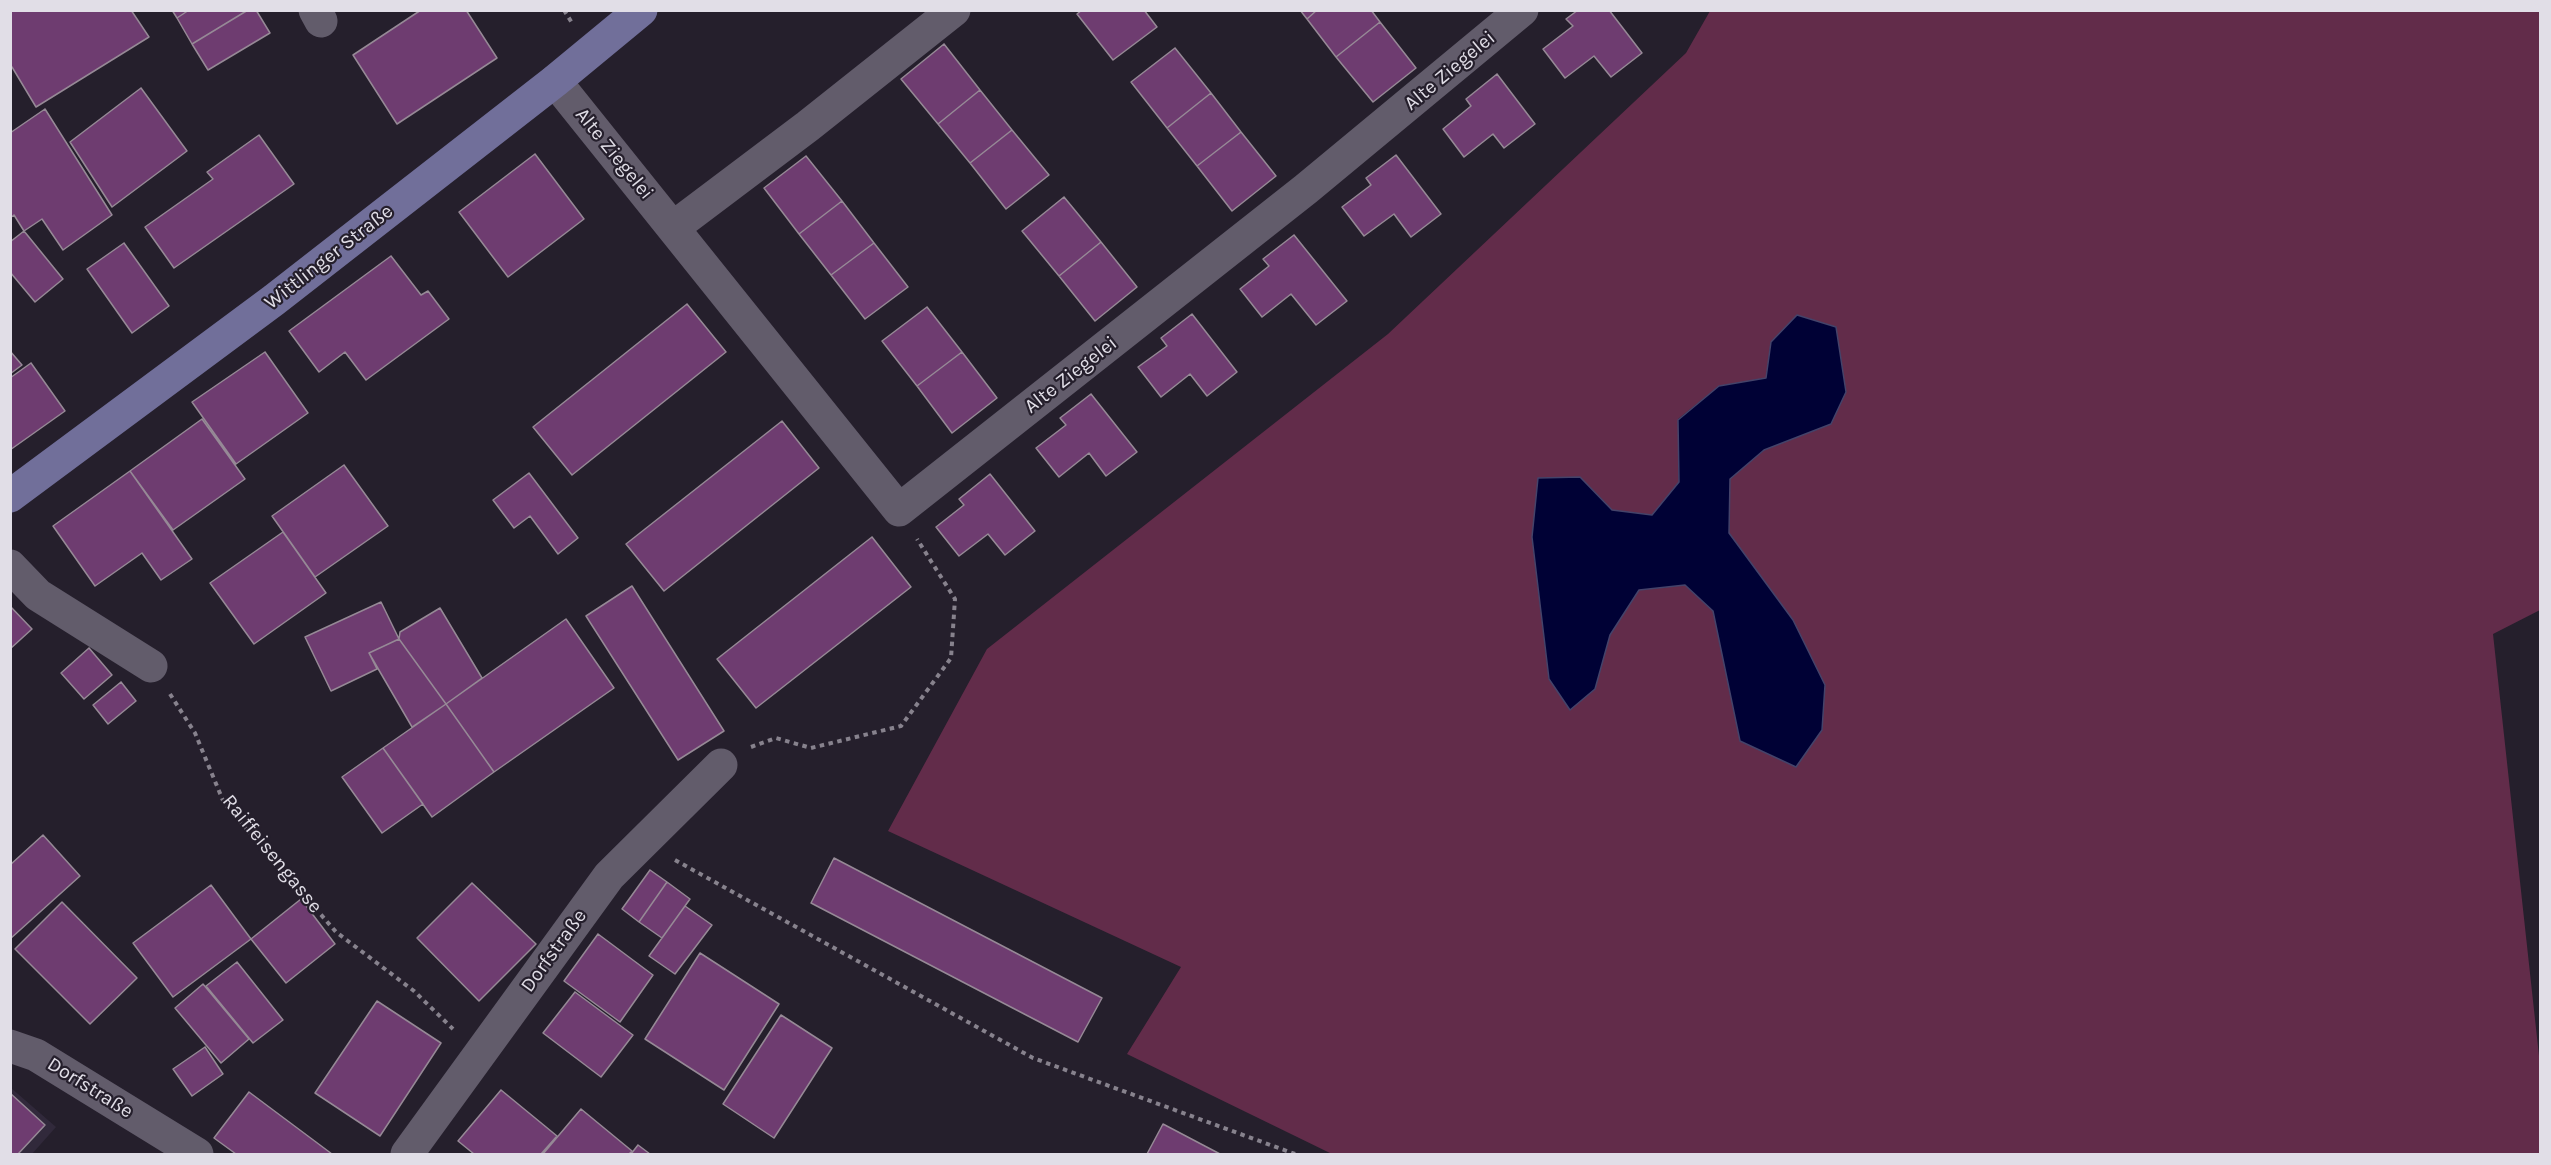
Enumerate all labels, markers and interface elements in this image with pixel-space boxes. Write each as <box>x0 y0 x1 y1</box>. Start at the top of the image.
street label: Alte Ziegelei <box>1400 26 1500 116</box>
street label: Alte Ziegelei <box>570 103 658 205</box>
street label: Wittlinger Straße <box>260 199 398 315</box>
street label: Alte Ziegelei <box>1020 331 1122 419</box>
street label: Raiffeisengasse <box>217 790 327 918</box>
street label: Dorfstraße <box>516 905 592 997</box>
street label: Dorfstraße <box>43 1052 137 1124</box>

